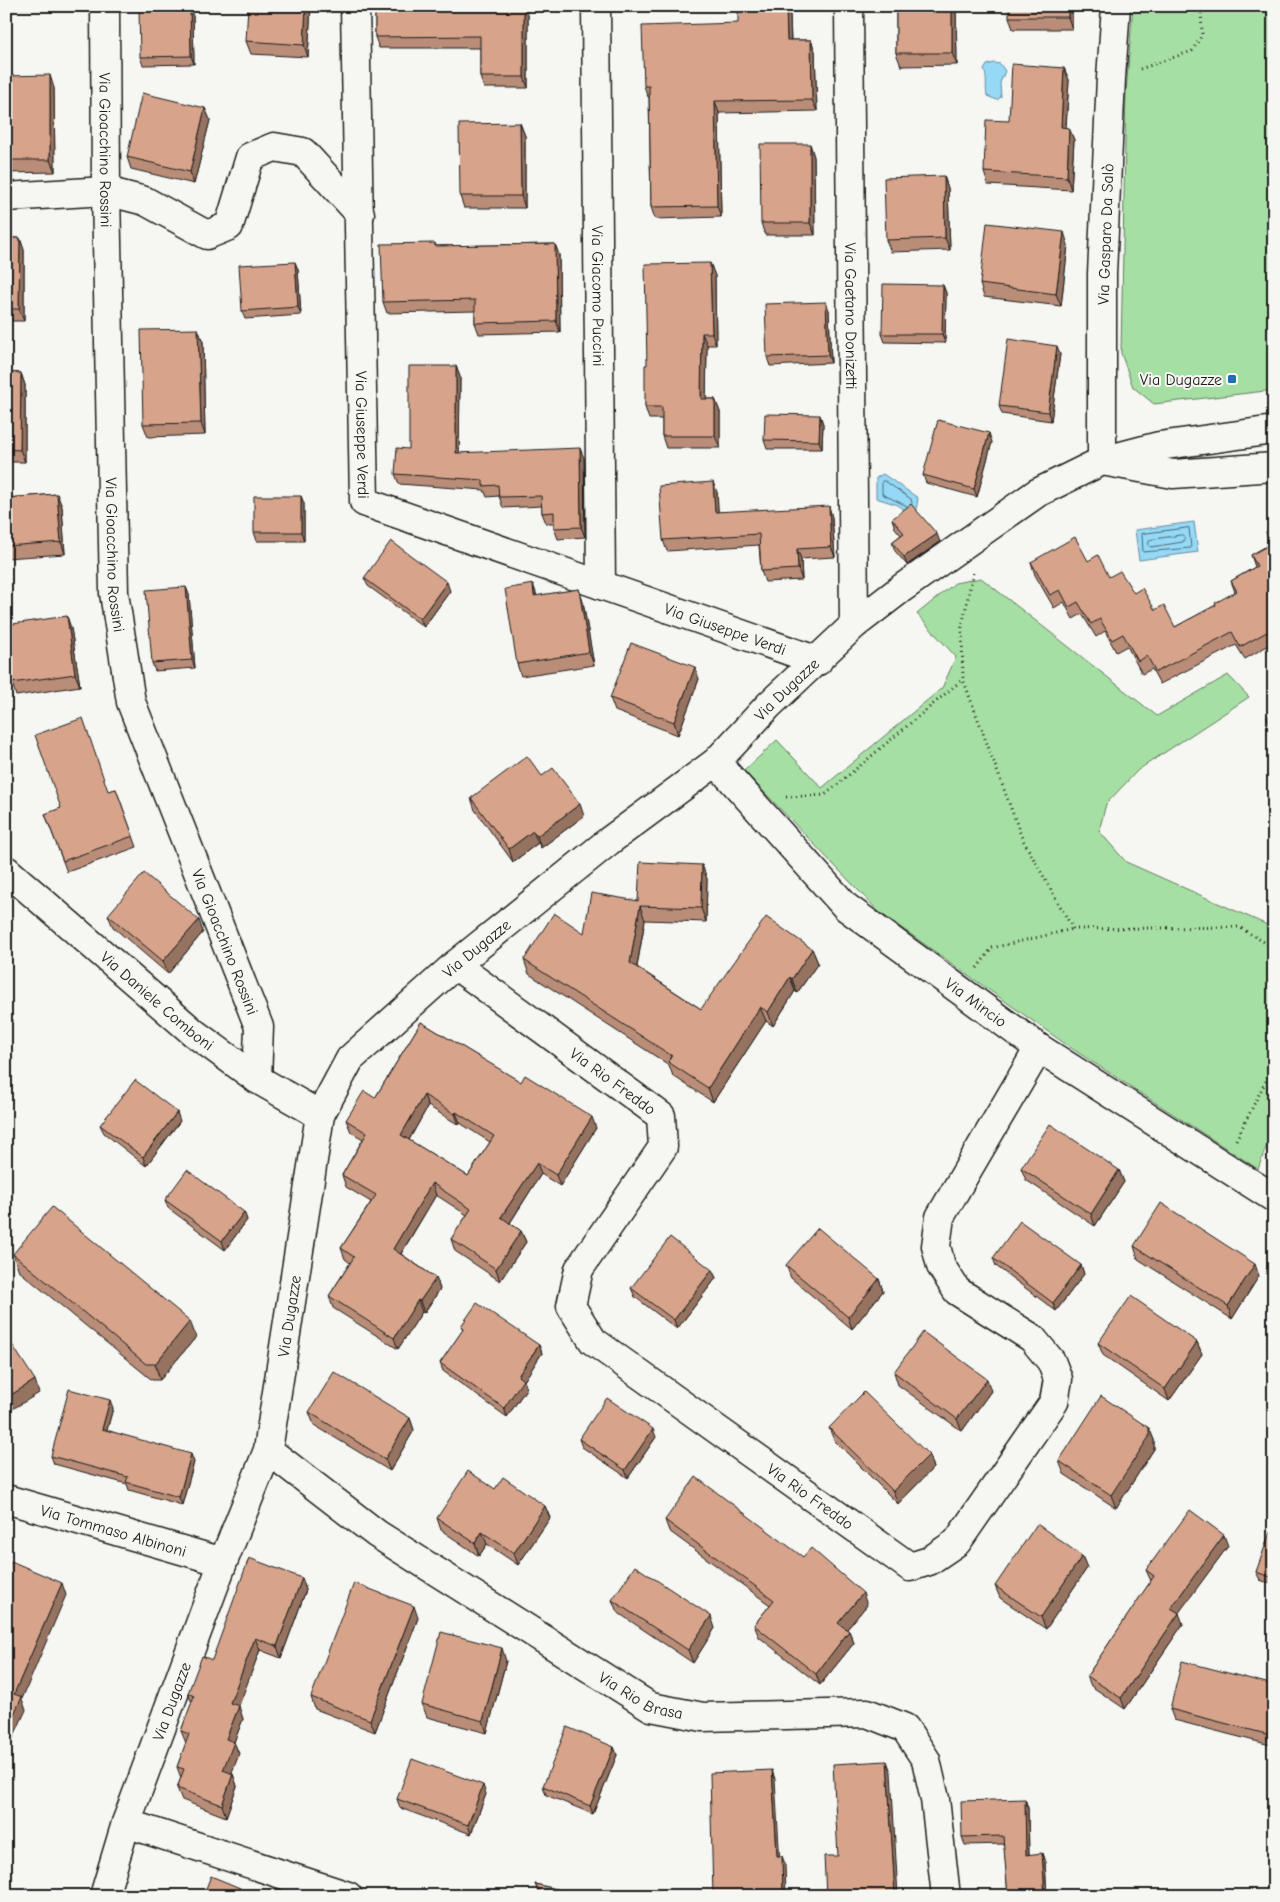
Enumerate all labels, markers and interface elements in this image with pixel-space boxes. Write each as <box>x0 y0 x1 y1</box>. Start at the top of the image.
street label: Via Gioacchino Rossini <box>95 72 115 228</box>
street label: Via Gasparo Da Salò <box>1095 163 1117 305</box>
street label: Via Giacomo Puccini <box>588 225 607 367</box>
street label: Via Gaetano Donizetti <box>841 242 860 390</box>
street label: Via Giuseppe Verdi <box>352 371 372 499</box>
place label: Via Dugazze <box>1140 371 1222 389</box>
marker: Via Dugazze <box>1226 373 1238 385</box>
street label: Via Gioacchino Rossini <box>102 477 128 634</box>
street label: Via Giuseppe Verdi <box>662 600 788 659</box>
street label: Via Dugazze <box>751 655 823 725</box>
street label: Via Gioacchino Rossini <box>188 867 261 1018</box>
street label: Via Dugazze <box>439 916 515 982</box>
street label: Via Daniele Comboni <box>97 948 217 1054</box>
street label: Via Mincio <box>941 975 1010 1031</box>
street label: Via Rio Freddo <box>566 1044 659 1119</box>
street label: Via Dugazze <box>275 1274 305 1358</box>
street label: Via Rio Freddo <box>763 1460 857 1534</box>
street label: Via Tommaso Albinoni <box>38 1501 188 1561</box>
street label: Via Dugazze <box>149 1660 195 1743</box>
street label: Via Rio Brasa <box>595 1668 684 1723</box>

